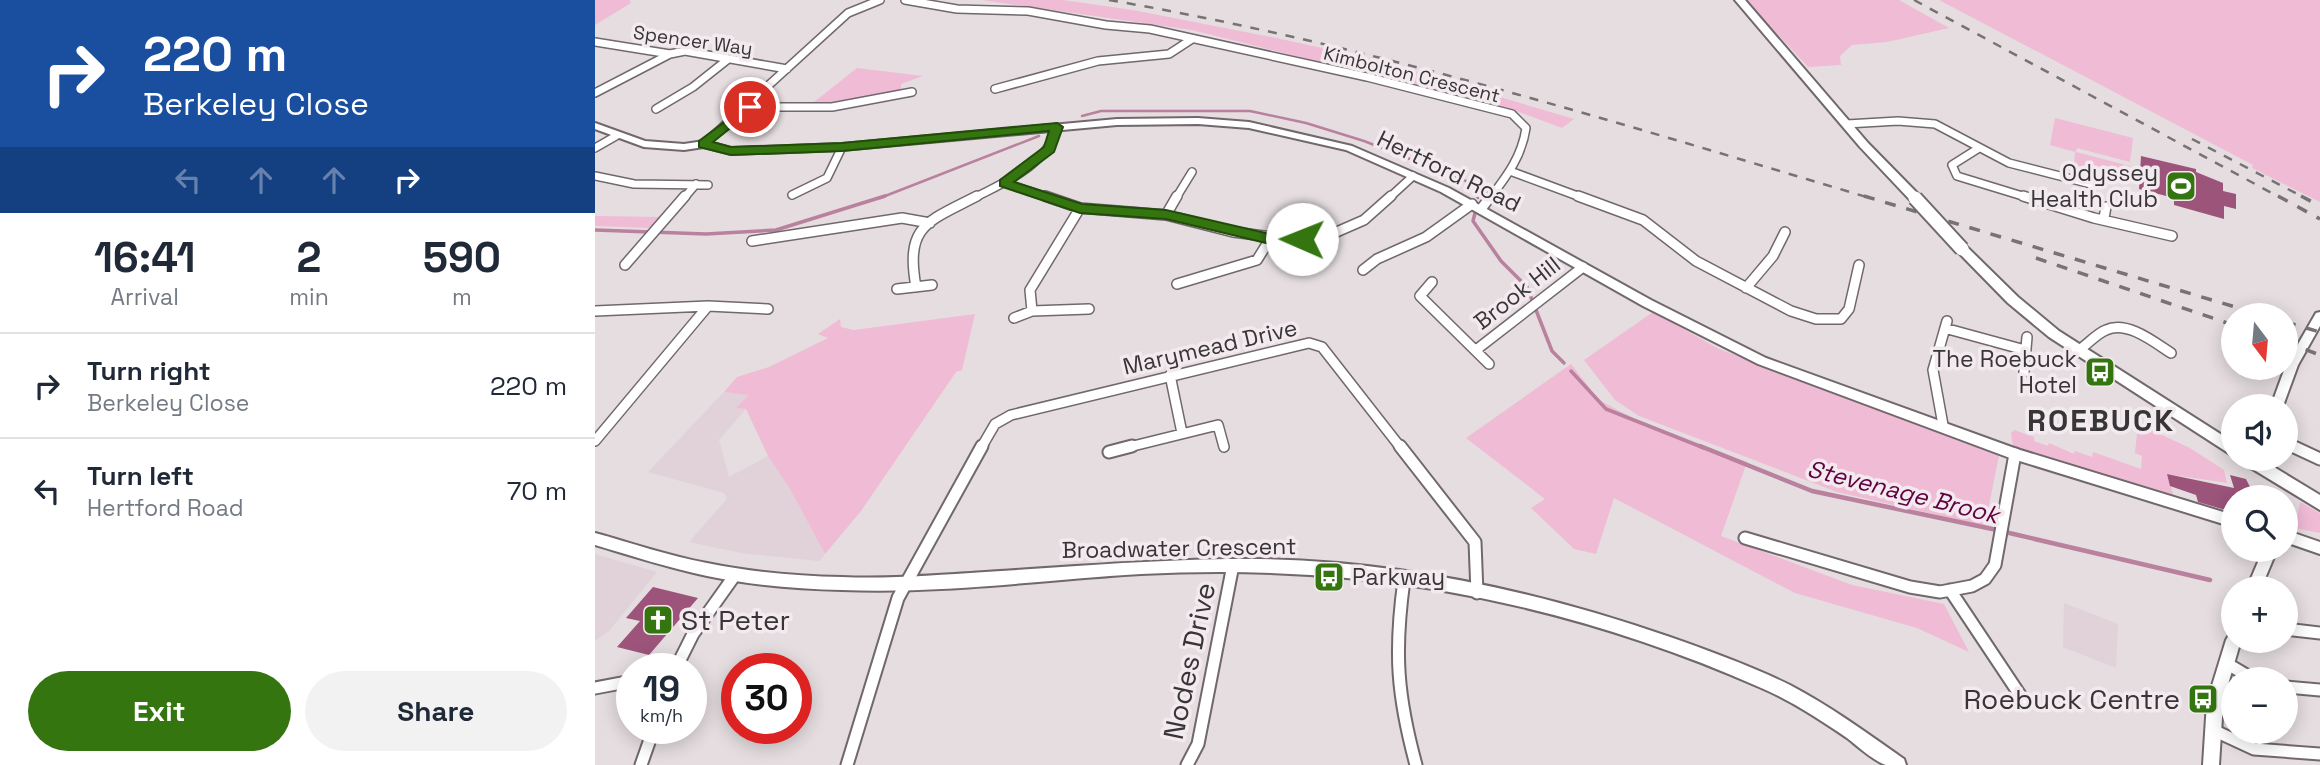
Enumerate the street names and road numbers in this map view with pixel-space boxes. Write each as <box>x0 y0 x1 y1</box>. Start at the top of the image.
street label: Spencer Way <box>632 20 754 61</box>
street label: Kimbolton Crescent <box>1321 40 1503 108</box>
street label: Hertford Road <box>1372 123 1526 219</box>
street label: Brook Hill <box>1468 250 1566 336</box>
street label: Marymead Drive <box>1120 312 1300 382</box>
street label: Broadwater Crescent <box>1061 531 1297 565</box>
street label: Nodes Drive <box>1155 579 1223 743</box>

